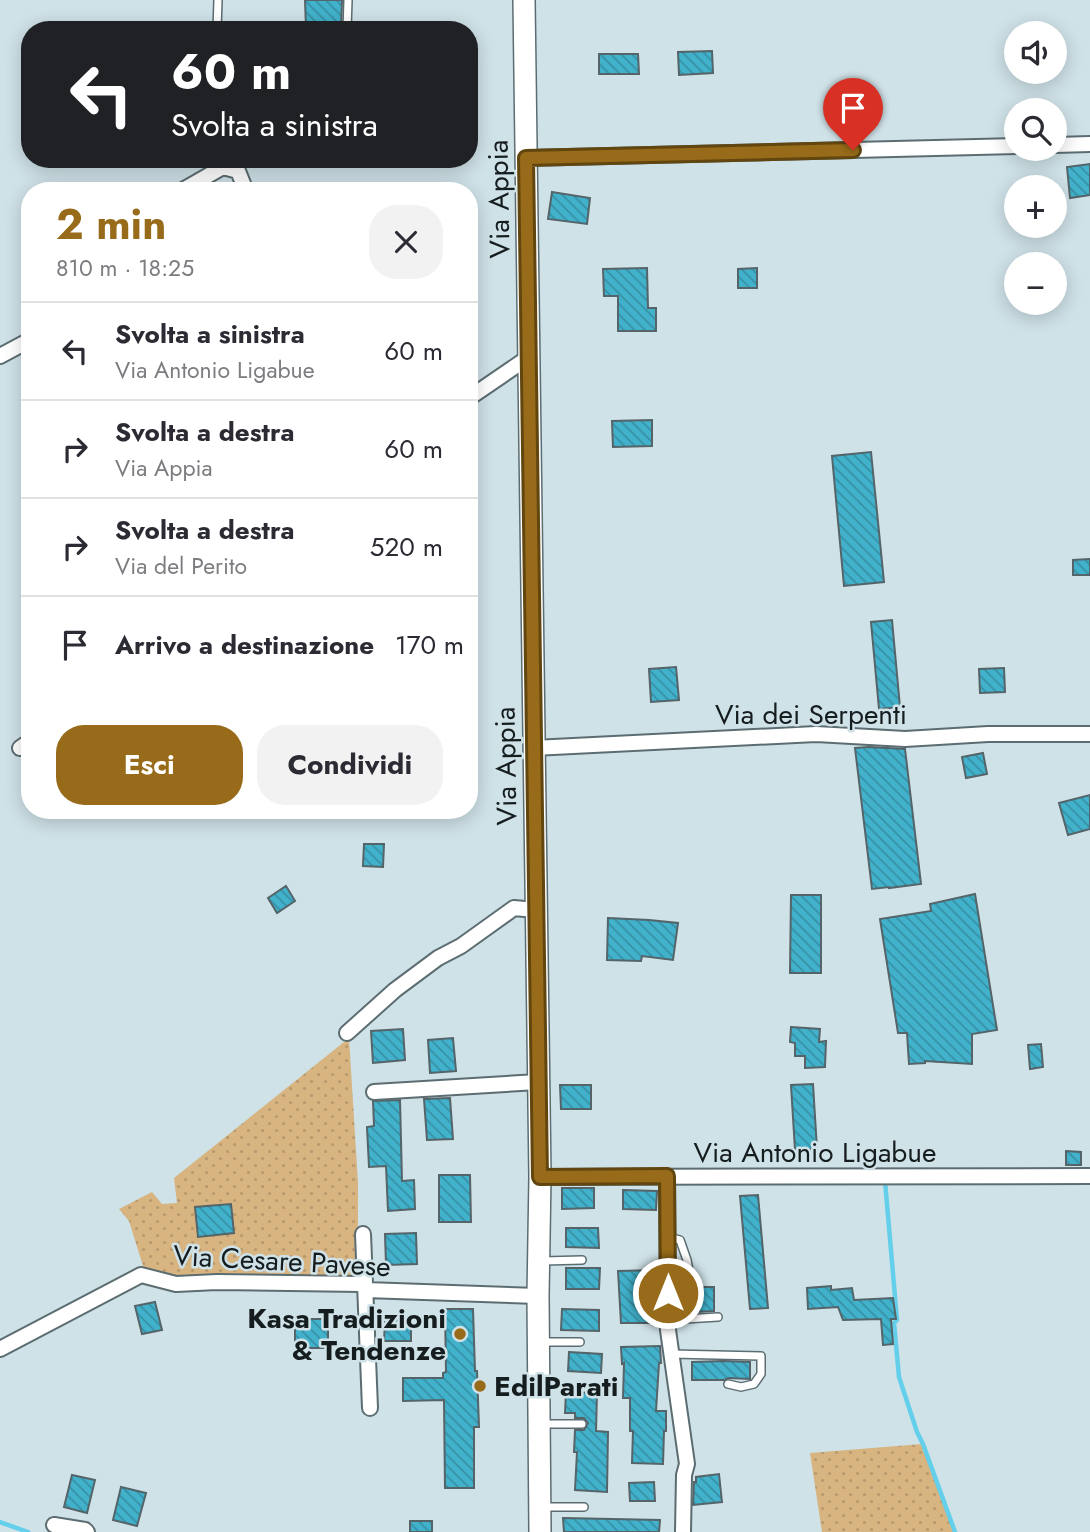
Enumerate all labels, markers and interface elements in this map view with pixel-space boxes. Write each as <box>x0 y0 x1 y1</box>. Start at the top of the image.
map controls <box>1004 21 1067 315</box>
button: sound <box>1004 21 1067 84</box>
text: 60 m <box>171 37 291 107</box>
icon: left <box>56 49 147 140</box>
pin <box>823 78 883 150</box>
icon: arrive <box>834 89 872 127</box>
button: search <box>1004 98 1067 161</box>
text: Svolta a sinistra <box>171 102 378 148</box>
street label: Via Appia <box>477 139 521 259</box>
button: + <box>1004 175 1067 238</box>
text: 2 min <box>56 194 166 255</box>
button: close <box>369 205 443 279</box>
text: 810 m · 18:25 <box>56 251 194 285</box>
button: − <box>1004 252 1067 315</box>
text: Svolta a sinistra <box>115 315 305 353</box>
icon: left <box>56 332 94 370</box>
text: 60 m <box>384 332 443 370</box>
text: Via Antonio Ligabue <box>115 353 315 387</box>
text: Svolta a destra <box>115 413 295 451</box>
icon: right <box>56 430 94 468</box>
text: 60 m <box>384 430 443 468</box>
text: Via Appia <box>115 451 213 485</box>
text: Svolta a destra <box>115 511 295 549</box>
icon: right <box>56 528 94 566</box>
text: 520 m <box>370 528 443 566</box>
text: Via del Perito <box>115 549 247 583</box>
icon: arrive <box>56 626 94 664</box>
text: Arrivo a destinazione <box>115 626 374 664</box>
text: 170 m <box>395 626 464 664</box>
street label: Via dei Serpenti <box>715 694 907 735</box>
street label: Via Appia <box>484 706 528 826</box>
button: Esci <box>56 725 243 805</box>
button: Condividi <box>257 725 443 805</box>
street label: Via Antonio Ligabue <box>694 1132 936 1173</box>
street label: Via Cesare Pavese <box>172 1235 392 1287</box>
position arrow <box>631 1256 705 1330</box>
place label: Kasa Tradizioni & Tendenze <box>247 1298 446 1371</box>
marker: Kasa Tradizioni & Tendenze <box>452 1326 468 1342</box>
place label: EdilParati <box>494 1366 618 1407</box>
marker: EdilParati <box>472 1378 488 1394</box>

